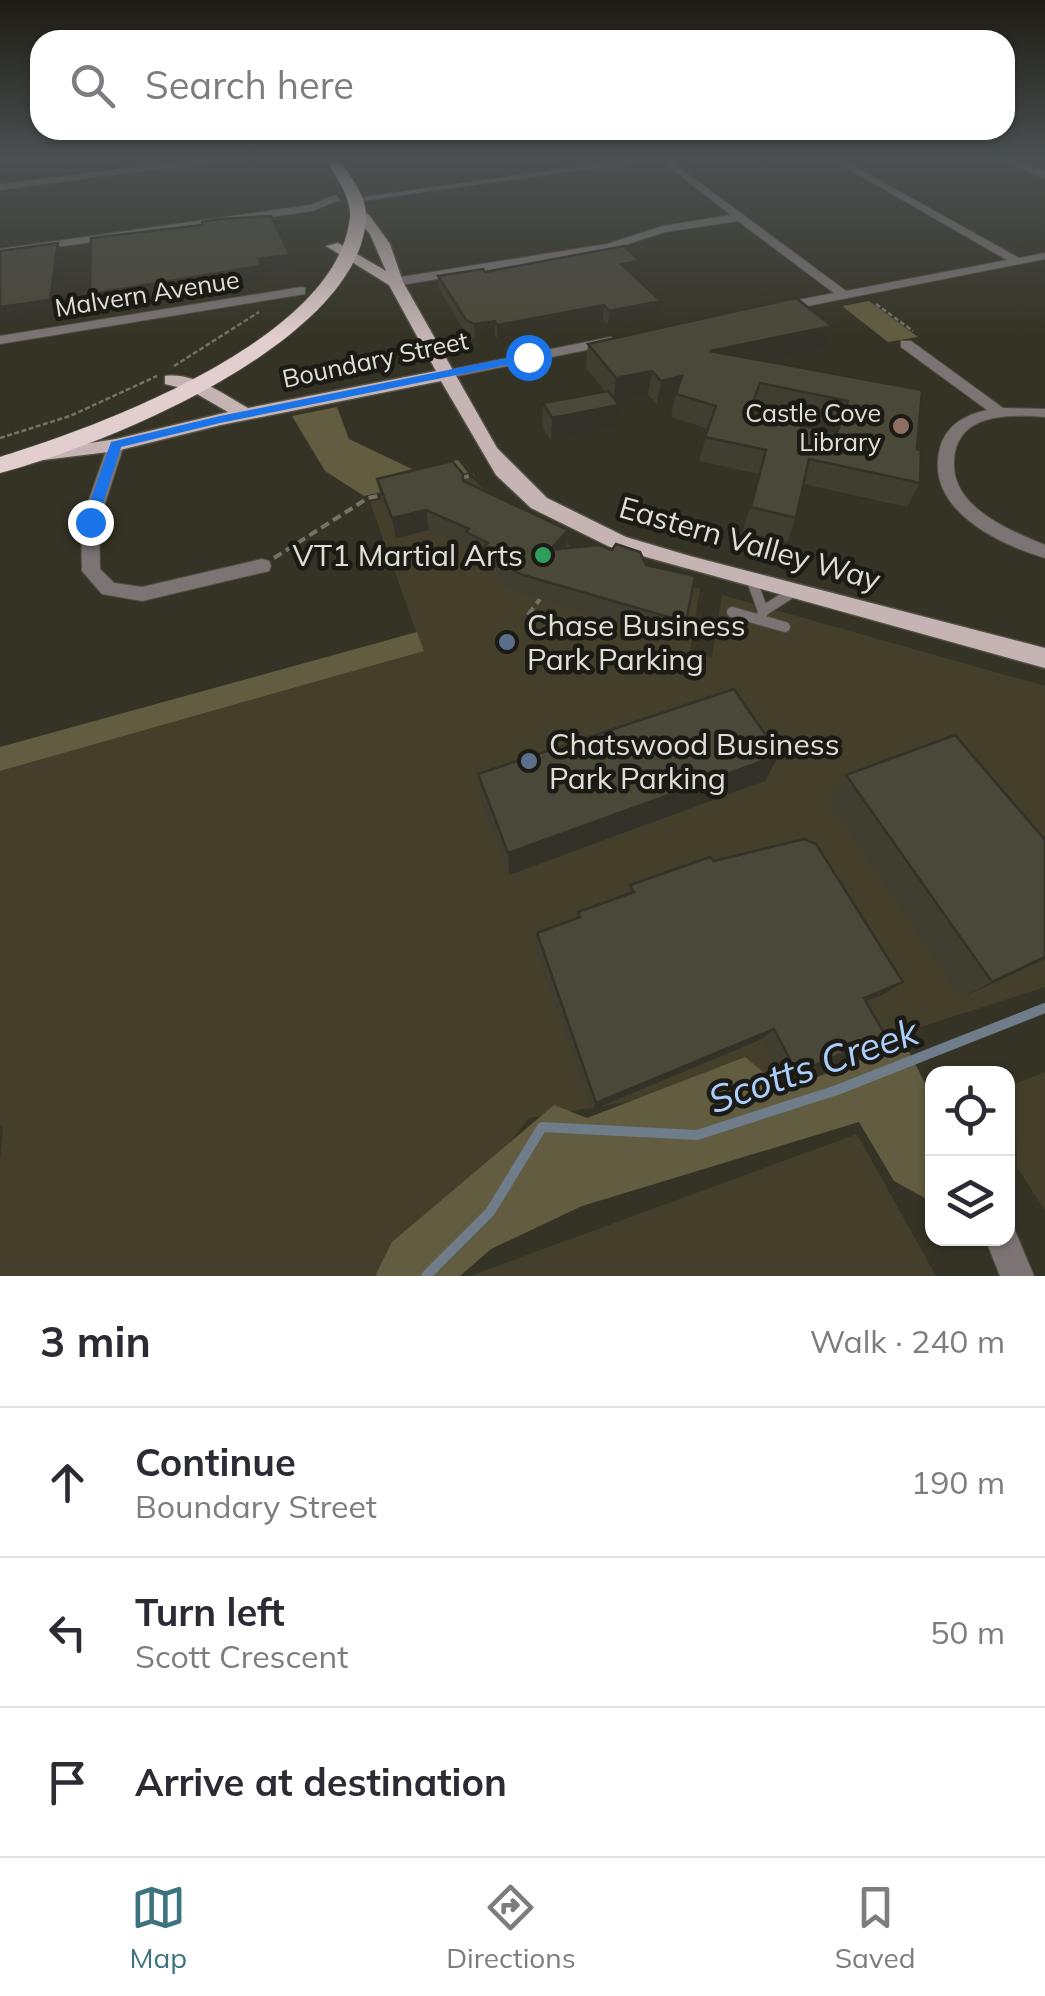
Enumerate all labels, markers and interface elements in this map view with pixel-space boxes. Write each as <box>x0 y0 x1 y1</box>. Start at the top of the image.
search box <box>30 30 1015 140</box>
icon: search <box>65 58 120 113</box>
text: Search here <box>145 61 354 109</box>
street label: Malvern Avenue <box>53 263 241 323</box>
street label: Boundary Street <box>279 324 471 394</box>
route start <box>506 335 552 381</box>
place label: Castle Cove Library <box>745 397 881 457</box>
marker: Castle Cove Library <box>890 415 912 437</box>
street label: Eastern Valley Way <box>615 488 885 598</box>
route end <box>68 500 114 546</box>
place label: VT1 Martial Arts <box>293 536 523 574</box>
marker: VT1 Martial Arts <box>532 544 554 566</box>
place label: Chase Business Park Parking <box>527 606 746 678</box>
marker: Chase Business Park Parking <box>496 631 518 653</box>
place label: Chatswood Business Park Parking <box>549 725 840 797</box>
marker: Chatswood Business Park Parking <box>518 750 540 772</box>
water label: Scotts Creek <box>702 1006 926 1123</box>
map controls <box>925 1066 1015 1246</box>
button: locate <box>925 1066 1015 1156</box>
button: layers <box>925 1156 1015 1246</box>
text: 3 min <box>40 1315 151 1368</box>
text: Walk · 240 m <box>810 1321 1005 1361</box>
text: Continue <box>135 1438 296 1486</box>
icon: ahead <box>40 1455 95 1510</box>
text: 190 m <box>911 1462 1005 1502</box>
text: Boundary Street <box>135 1486 377 1526</box>
text: Turn left <box>135 1588 285 1636</box>
icon: left <box>40 1605 95 1660</box>
text: 50 m <box>930 1612 1005 1652</box>
text: Scott Crescent <box>135 1636 348 1676</box>
icon: arrive <box>40 1755 95 1810</box>
text: Arrive at destination <box>135 1758 507 1806</box>
tab: Map <box>130 1880 187 1975</box>
tab: Directions <box>446 1880 576 1975</box>
tab: Saved <box>835 1880 915 1975</box>

